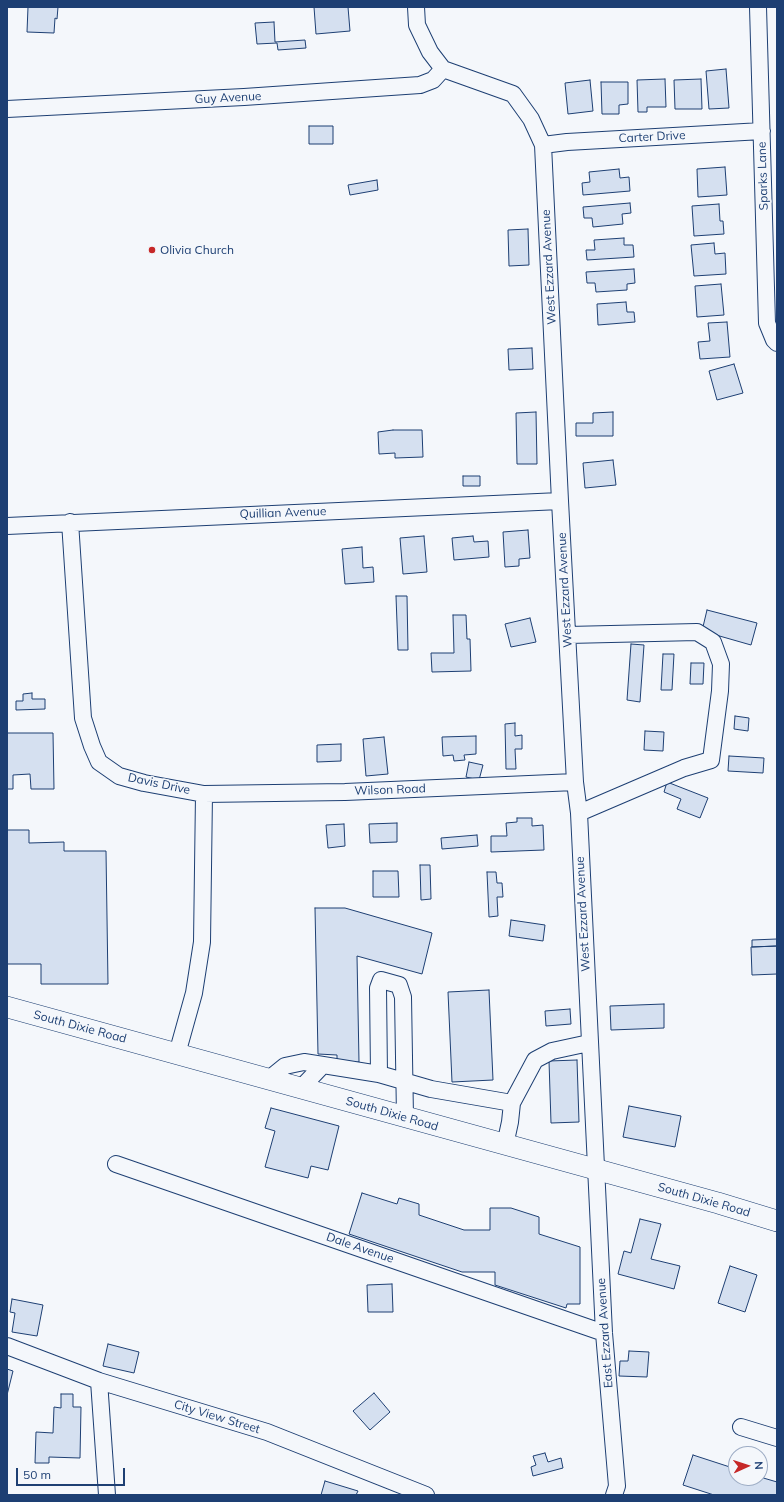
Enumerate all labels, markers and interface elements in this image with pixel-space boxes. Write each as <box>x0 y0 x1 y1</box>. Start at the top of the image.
street label: Guy Avenue <box>194 89 262 107</box>
street label: Carter Drive <box>618 128 686 146</box>
street label: Sparks Lane <box>755 141 771 211</box>
street label: West Ezzard Avenue <box>539 209 559 325</box>
place label: Olivia Church <box>160 243 234 257</box>
marker: Olivia Church <box>147 245 157 255</box>
street label: Quillian Avenue <box>239 504 327 522</box>
street label: West Ezzard Avenue <box>555 532 575 648</box>
street label: Davis Drive <box>126 770 192 798</box>
street label: Wilson Road <box>354 782 426 798</box>
street label: West Ezzard Avenue <box>573 856 593 972</box>
street label: South Dixie Road <box>32 1008 128 1046</box>
street label: South Dixie Road <box>344 1094 440 1134</box>
street label: South Dixie Road <box>656 1180 752 1220</box>
street label: Dale Avenue <box>324 1230 396 1266</box>
street label: East Ezzard Avenue <box>594 1277 616 1389</box>
street label: City View Street <box>172 1397 262 1437</box>
north arrow <box>728 1446 768 1486</box>
scale bar <box>18 1460 127 1486</box>
text: N <box>752 1461 766 1470</box>
text: 50 m <box>23 1467 51 1482</box>

